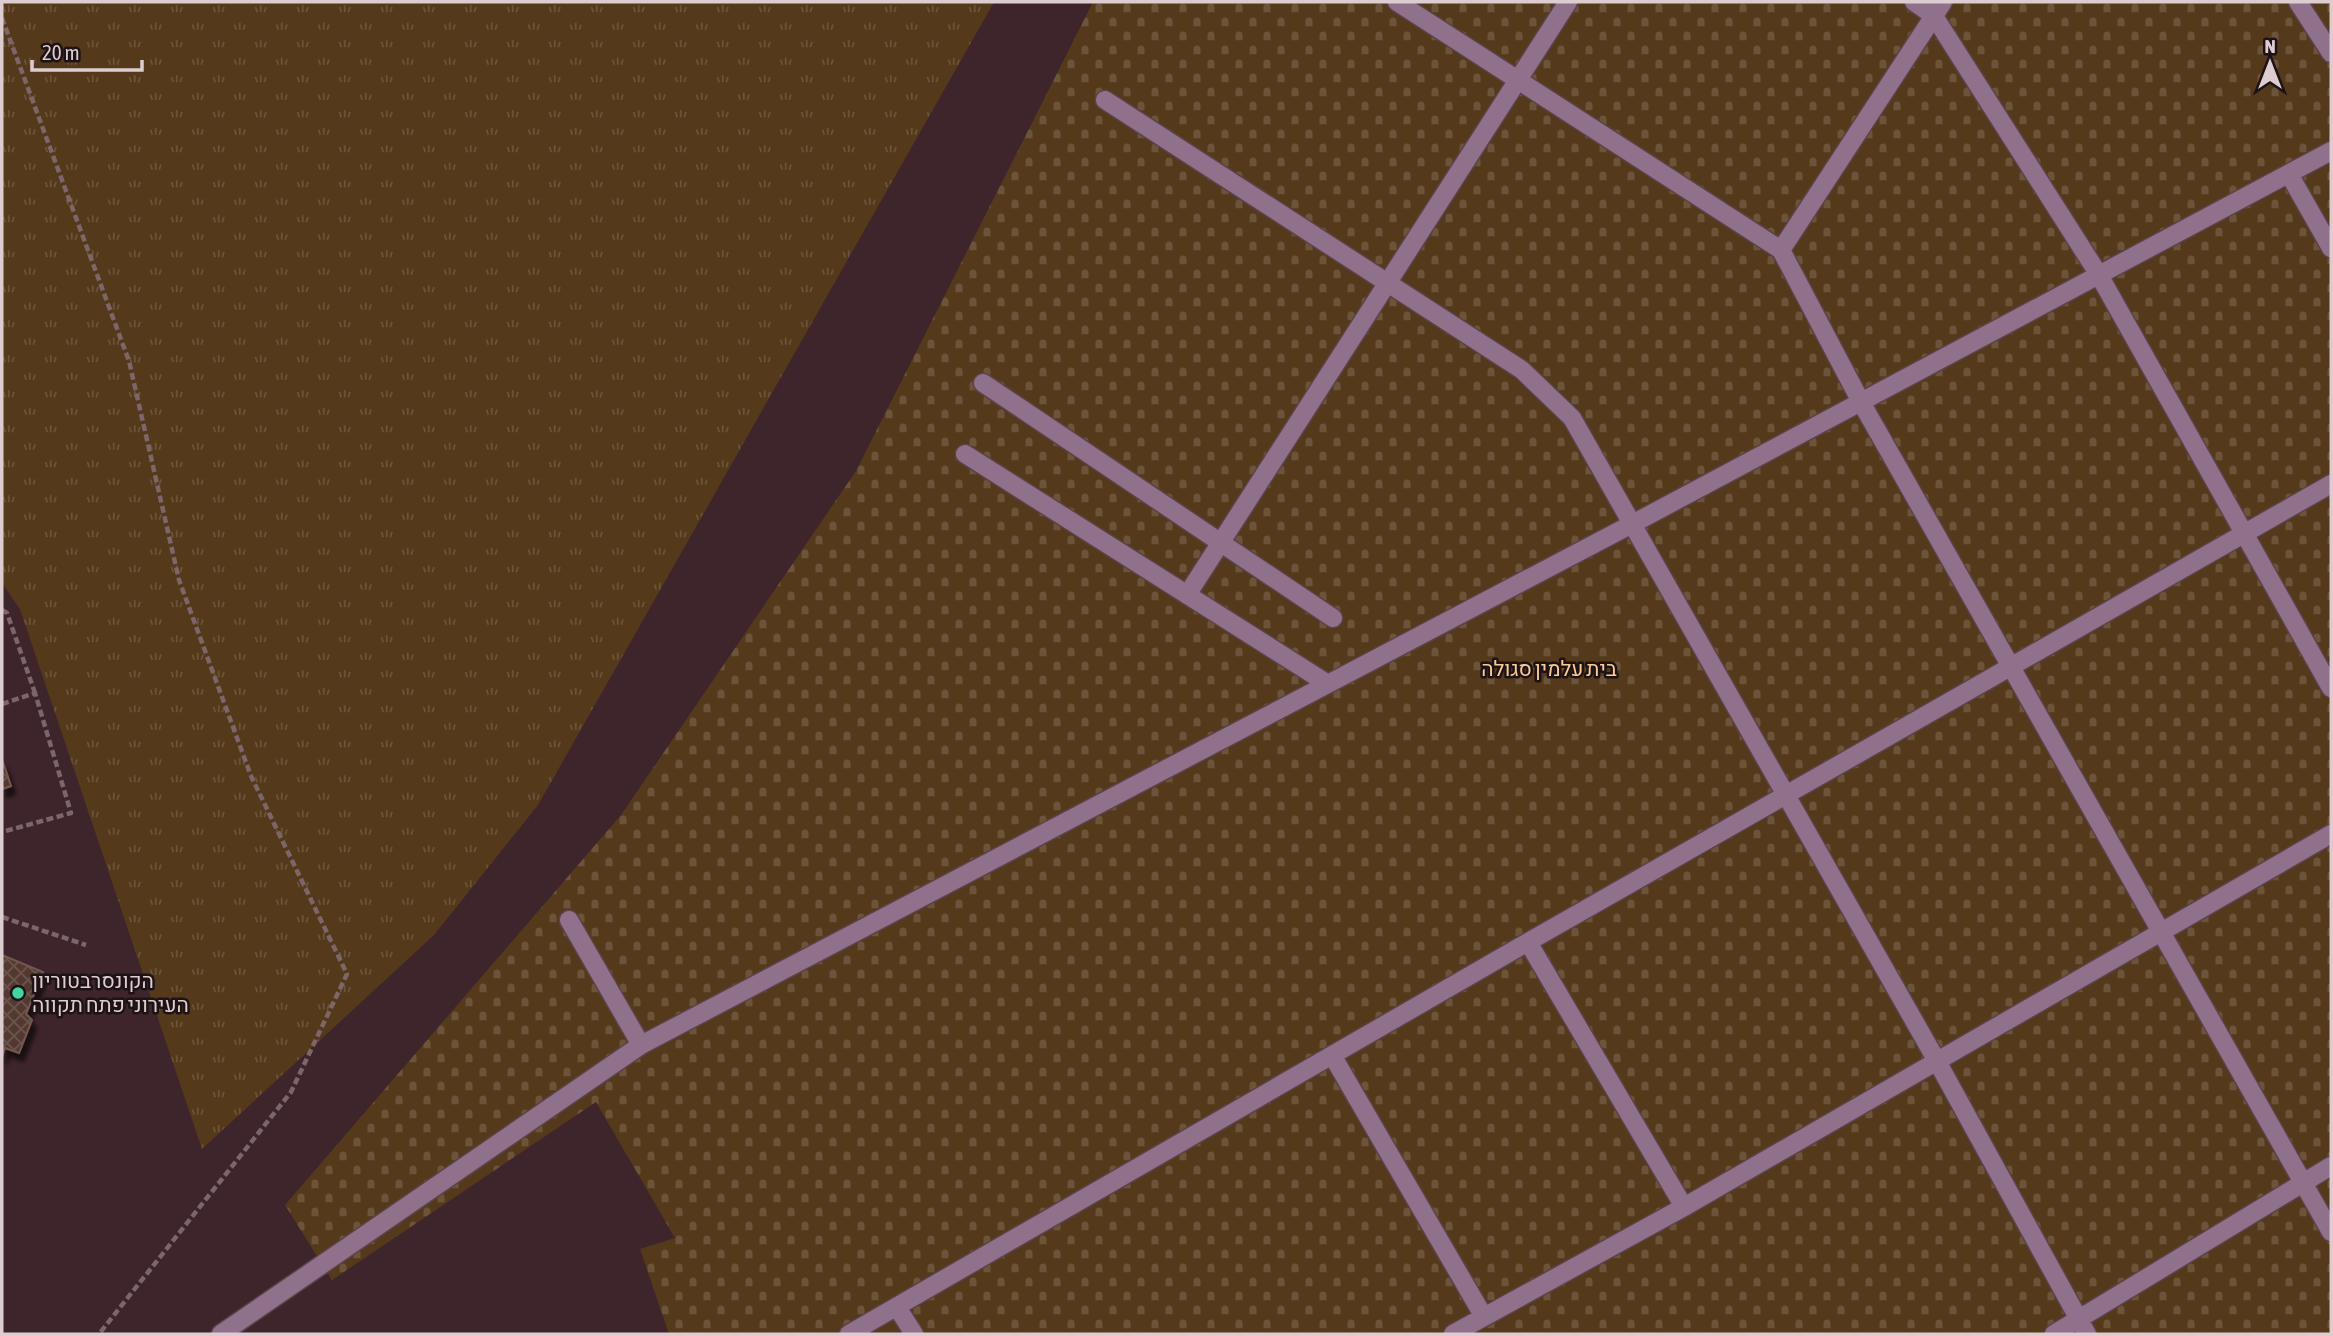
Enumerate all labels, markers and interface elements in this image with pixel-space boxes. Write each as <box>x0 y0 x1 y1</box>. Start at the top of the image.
scale bar <box>32 28 142 72</box>
north arrow <box>2235 28 2305 98</box>
text: N <box>2264 35 2276 57</box>
text: 20 m <box>42 40 80 64</box>
park label: בית עלמין סגולה <box>1481 656 1617 680</box>
place label: הקונסרבטוריון העירוני פתח תקווה <box>32 968 189 1016</box>
marker: הקונסרבטוריון העירוני פתח תקווה <box>10 985 26 1001</box>

